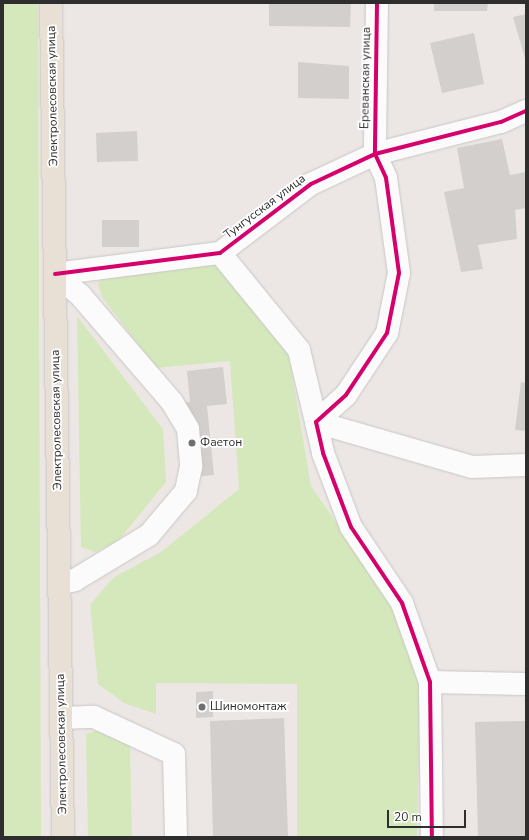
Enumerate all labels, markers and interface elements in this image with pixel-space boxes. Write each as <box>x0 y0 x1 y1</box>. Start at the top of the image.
street label: Электролесовская улица <box>45 26 61 166</box>
street label: Ереванская улица <box>358 27 374 129</box>
street label: Тунгусская улица <box>221 172 309 242</box>
street label: Электролесовская улица <box>49 350 65 490</box>
place label: Фаетон <box>200 436 242 450</box>
marker: Фаетон <box>187 438 197 448</box>
street label: Электролесовская улица <box>54 674 70 814</box>
place label: Шиномонтаж <box>210 700 286 714</box>
marker: Шиномонтаж <box>197 702 207 712</box>
scale bar <box>389 802 468 828</box>
text: 20 m <box>394 809 422 825</box>

